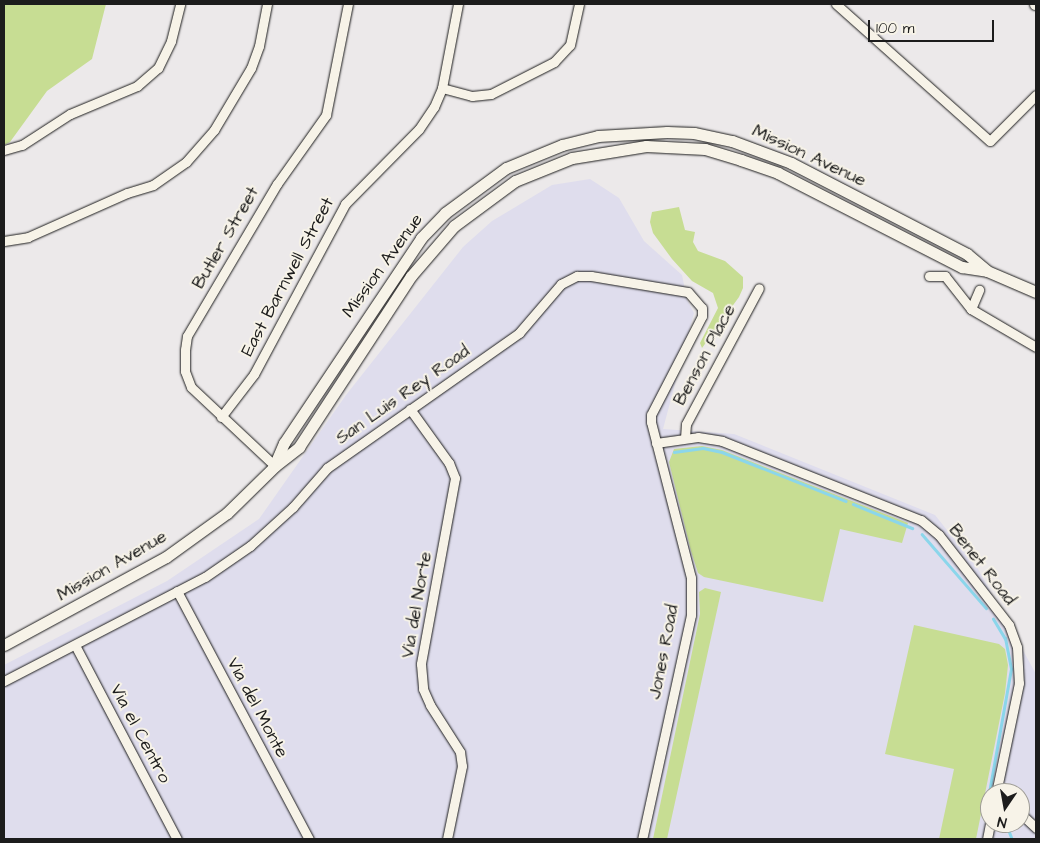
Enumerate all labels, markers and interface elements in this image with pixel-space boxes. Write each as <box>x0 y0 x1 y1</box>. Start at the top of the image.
scale bar <box>870 10 996 42</box>
text: 100 m <box>876 18 915 39</box>
street label: Mission Avenue <box>749 120 869 192</box>
street label: Butler Street <box>188 183 264 293</box>
street label: East Barnwell Street <box>237 194 339 360</box>
street label: Mission Avenue <box>338 210 428 322</box>
street label: Benson Place <box>669 301 741 409</box>
street label: San Luis Rey Road <box>332 341 474 449</box>
street label: Benet Road <box>944 520 1020 610</box>
street label: Mission Avenue <box>53 526 171 606</box>
street label: Via del Norte <box>397 550 437 660</box>
street label: Jones Road <box>644 603 684 701</box>
street label: Via del Monte <box>222 654 292 762</box>
street label: Via el Centro <box>105 681 175 787</box>
north arrow <box>980 783 1030 833</box>
text: N <box>996 811 1008 832</box>

